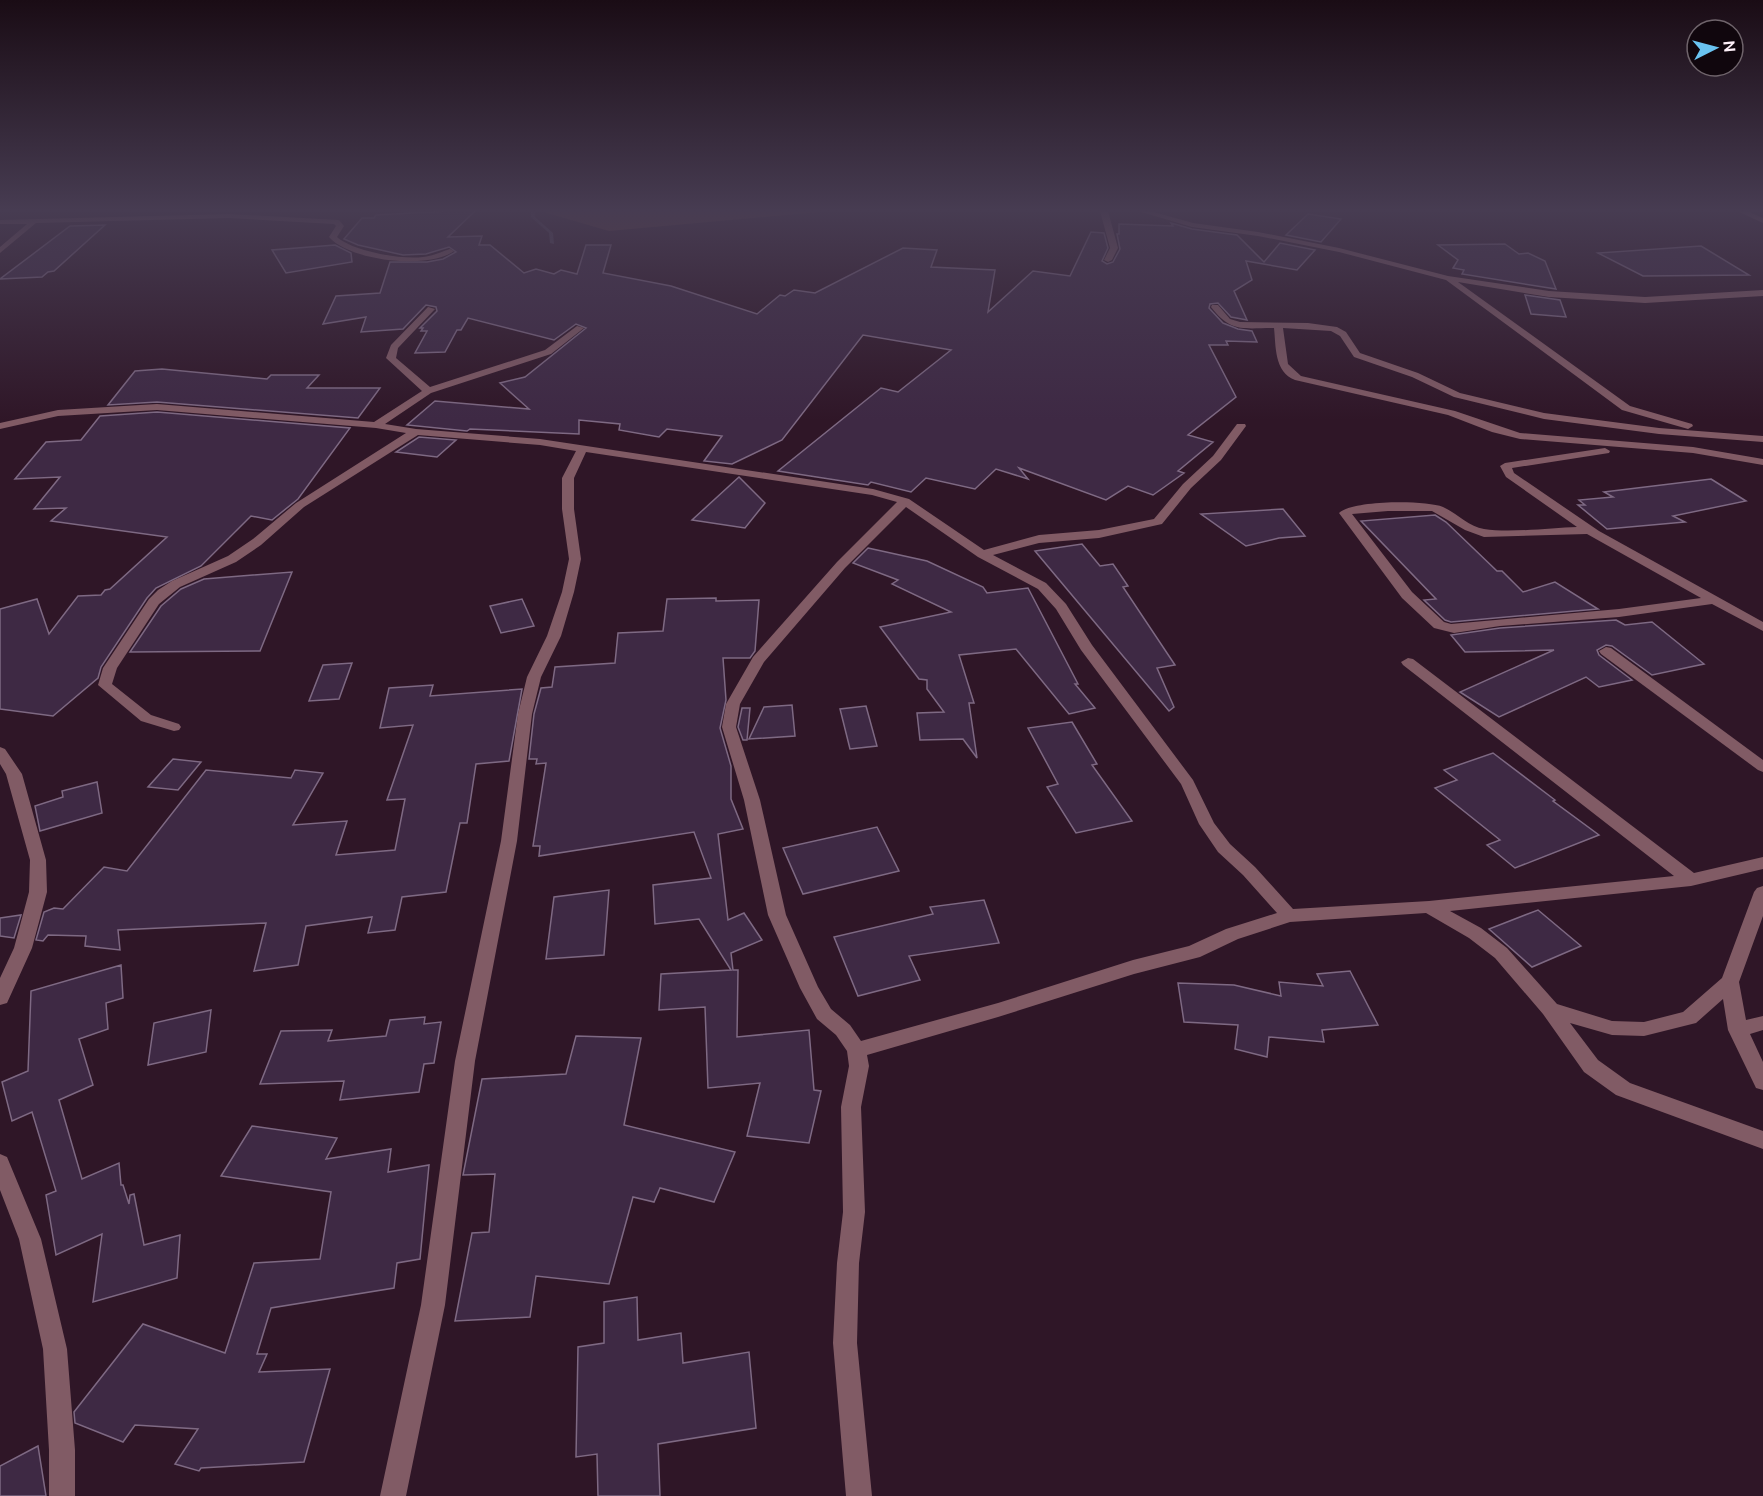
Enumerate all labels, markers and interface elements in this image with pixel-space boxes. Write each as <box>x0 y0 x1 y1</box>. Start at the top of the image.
north arrow <box>1685 18 1745 78</box>
text: N <box>1720 40 1739 53</box>

